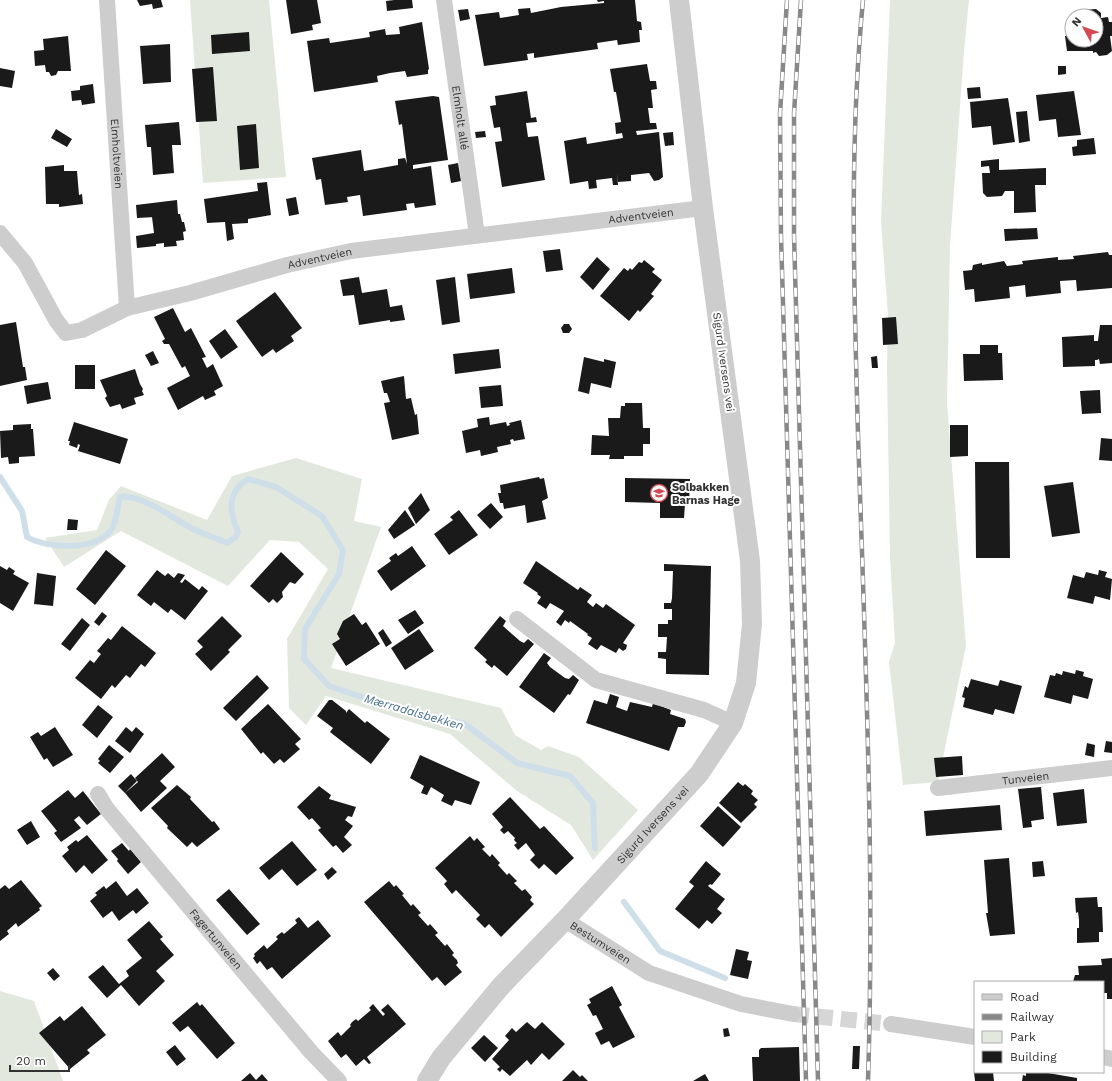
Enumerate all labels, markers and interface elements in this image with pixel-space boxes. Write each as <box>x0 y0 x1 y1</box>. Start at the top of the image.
north arrow <box>1064 8 1104 48</box>
text: N <box>1069 15 1084 29</box>
street label: Elmholt allé <box>449 85 471 151</box>
street label: Elmholtveien <box>108 118 125 189</box>
street label: Adventveien <box>608 206 674 227</box>
street label: Adventveien <box>286 245 353 272</box>
street label: Sigurd Iversens vei <box>710 311 737 413</box>
place label: Solbakken Barnas Hage <box>672 481 740 507</box>
school or university icon: Solbakken Barnas Hage <box>649 483 669 503</box>
water label: Mærradalsbekken <box>363 691 465 733</box>
street label: Tunveien <box>1001 769 1050 788</box>
street label: Sigurd Iversens vei <box>614 784 692 866</box>
street label: Fagertunveien <box>186 906 245 972</box>
street label: Bestumveien <box>567 919 633 967</box>
legend <box>974 981 1104 1073</box>
text: Road <box>1010 990 1039 1004</box>
text: Railway <box>1010 1010 1055 1024</box>
text: Park <box>1010 1030 1036 1044</box>
scale bar <box>10 1047 69 1073</box>
text: Building <box>1010 1050 1057 1064</box>
text: 20 m <box>16 1054 46 1068</box>

